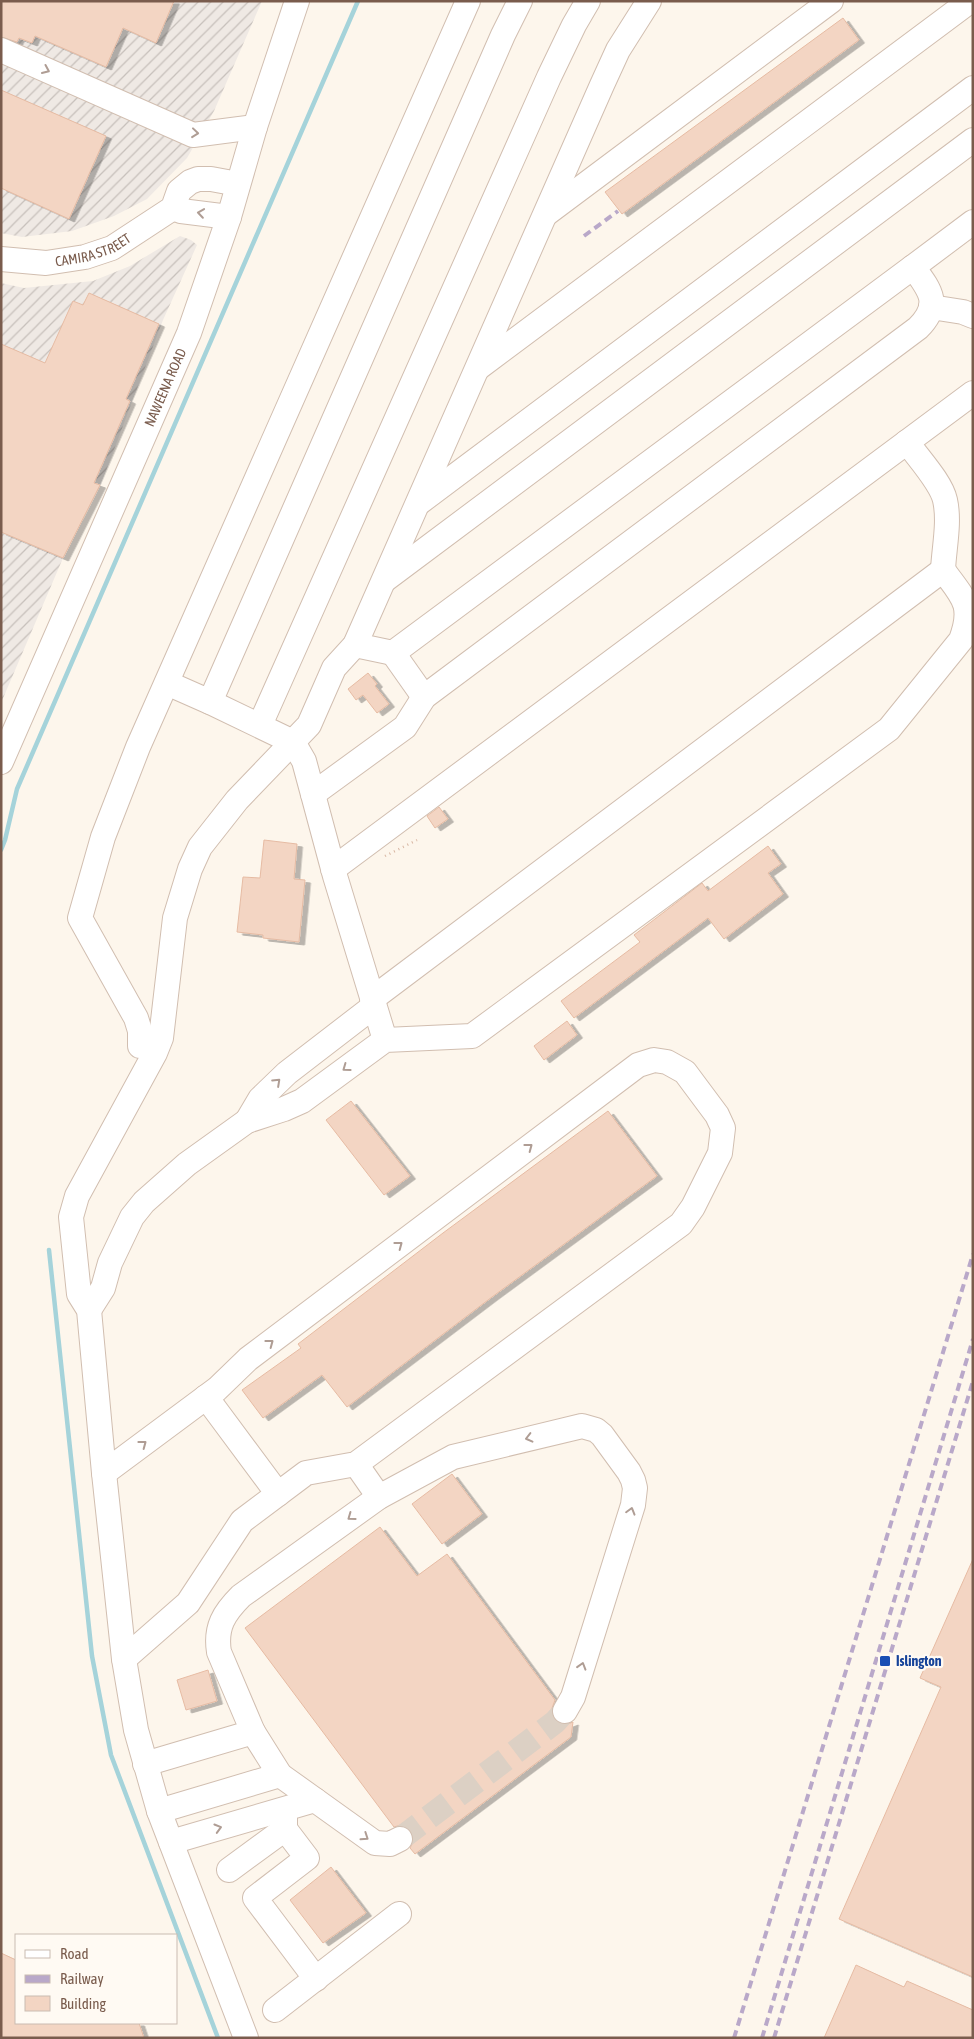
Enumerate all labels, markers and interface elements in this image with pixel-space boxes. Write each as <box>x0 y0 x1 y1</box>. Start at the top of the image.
one-way arrow <box>41 63 50 74</box>
one-way arrow <box>191 127 199 138</box>
one-way arrow <box>196 208 205 218</box>
street label: CAMIRA STREET <box>54 230 133 269</box>
street label: NAWEENA ROAD <box>141 346 189 429</box>
one-way arrow <box>343 1063 352 1071</box>
one-way arrow <box>271 1079 280 1088</box>
one-way arrow <box>523 1145 532 1153</box>
one-way arrow <box>393 1242 403 1251</box>
one-way arrow <box>264 1340 274 1349</box>
one-way arrow <box>525 1432 534 1443</box>
one-way arrow <box>137 1441 147 1450</box>
one-way arrow <box>625 1506 636 1515</box>
one-way arrow <box>347 1511 356 1520</box>
place label: Islington <box>896 1653 942 1669</box>
marker: Islington <box>878 1654 892 1668</box>
one-way arrow <box>577 1662 587 1670</box>
one-way arrow <box>214 1824 222 1834</box>
one-way arrow <box>359 1831 369 1840</box>
legend <box>15 1934 178 2024</box>
text: Road <box>60 1945 89 1962</box>
text: Railway <box>60 1970 104 1987</box>
text: Building <box>60 1995 106 2012</box>

